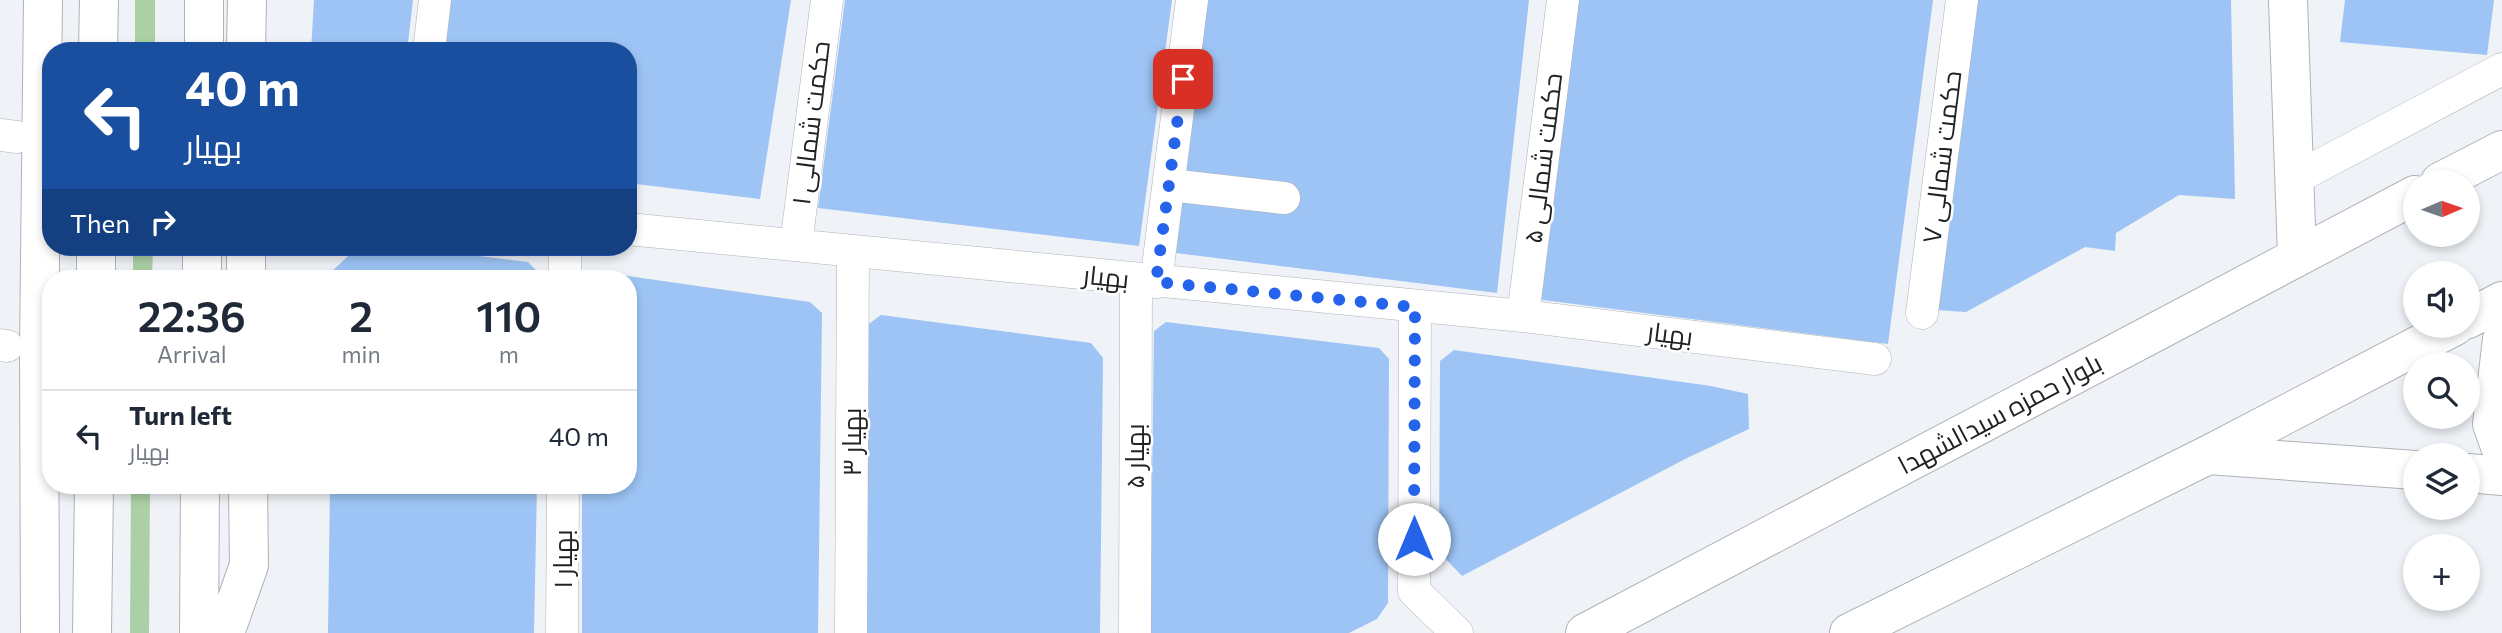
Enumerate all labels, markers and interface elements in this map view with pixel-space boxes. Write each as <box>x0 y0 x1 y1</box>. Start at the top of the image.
street label: حکمت شمالی ۱ <box>784 39 837 207</box>
pin <box>1153 49 1213 109</box>
text: 40 m <box>185 56 300 116</box>
icon: arrive <box>1164 60 1202 98</box>
street label: حکمت شمالی ۷ <box>1915 69 1968 245</box>
icon: left <box>70 70 161 161</box>
street label: حکمت شمالی ۵ <box>1516 71 1569 245</box>
text: بهیار <box>185 125 242 165</box>
north arrow <box>2403 170 2480 247</box>
map controls <box>2403 170 2480 611</box>
icon: right <box>144 203 182 241</box>
text: Then <box>70 207 130 238</box>
street label: بهیار <box>1079 257 1131 295</box>
button: sound <box>2403 261 2480 338</box>
text: 22:36 <box>138 289 246 341</box>
text: 2 <box>349 289 373 341</box>
text: 110 <box>476 289 541 341</box>
street label: بهیار <box>1643 314 1695 353</box>
text: Arrival <box>157 340 227 368</box>
text: min <box>341 340 381 368</box>
text: m <box>499 340 519 368</box>
street label: بلوار حمزه سیدالشهدا <box>1892 346 2107 481</box>
button: search <box>2403 352 2480 429</box>
text: Turn left <box>129 399 232 430</box>
street label: بهیار ۳ <box>835 408 868 476</box>
icon: left <box>70 417 108 455</box>
text: 40 m <box>549 420 609 451</box>
street label: بهیار ۵ <box>1118 423 1151 489</box>
text: بهیار <box>129 437 170 465</box>
button: layers <box>2403 443 2480 520</box>
position arrow <box>1377 502 1451 576</box>
street label: بهیار ۱ <box>546 529 579 589</box>
button: + <box>2403 534 2480 611</box>

